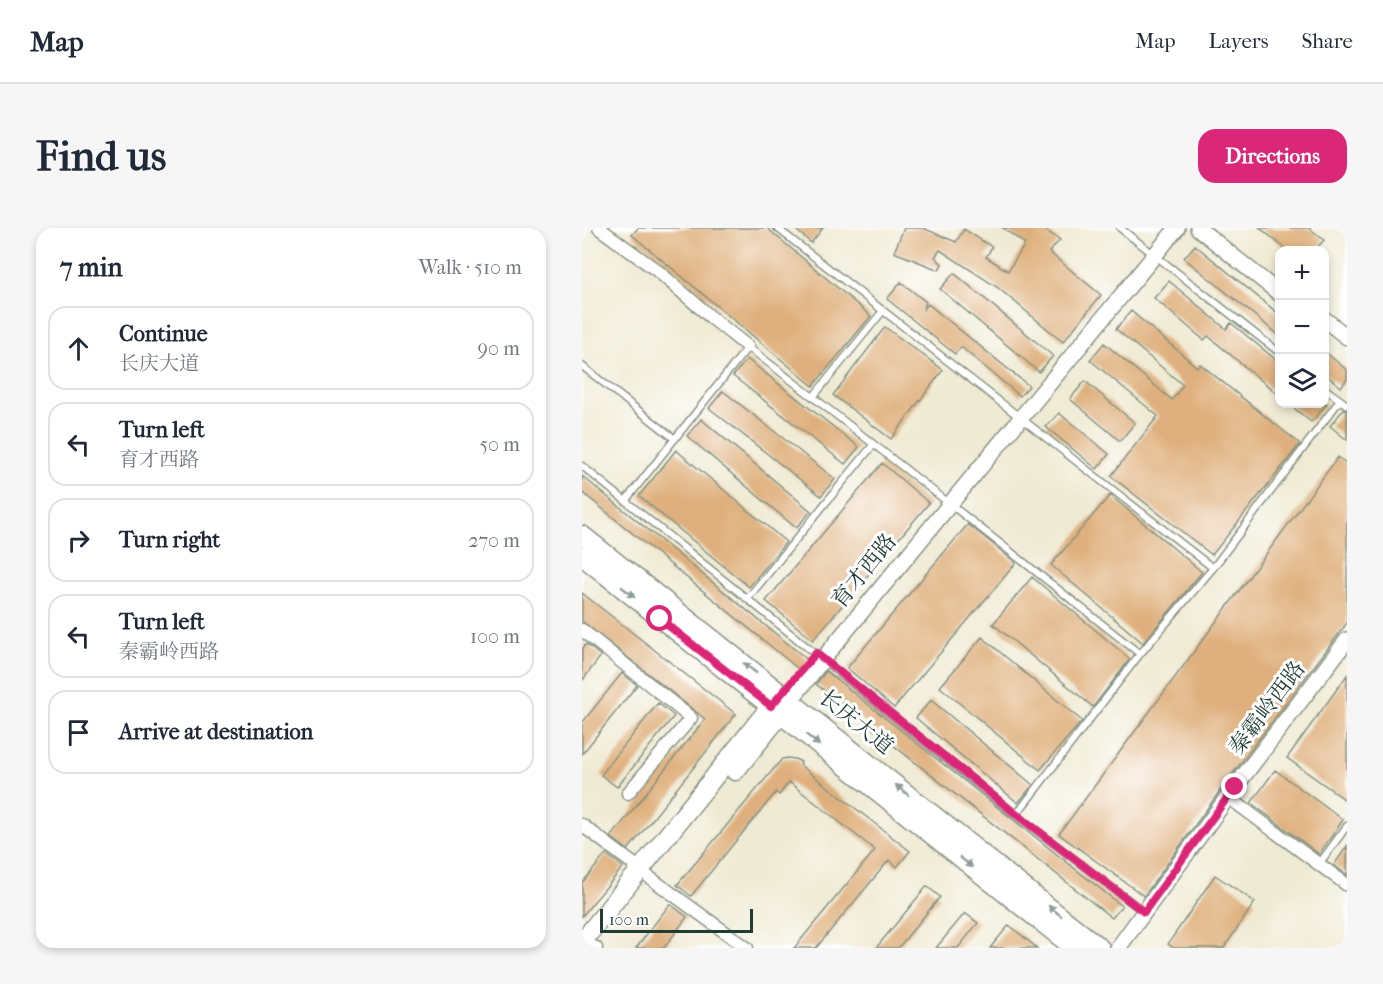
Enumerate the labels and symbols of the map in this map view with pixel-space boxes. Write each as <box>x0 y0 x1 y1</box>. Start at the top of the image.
street label: 育才西路 <box>826 529 902 613</box>
one-way arrow <box>620 586 635 598</box>
route start <box>646 605 672 631</box>
street label: 秦霸岭西路 <box>1224 656 1310 760</box>
one-way arrow <box>742 663 757 675</box>
street label: 长庆大道 <box>814 684 898 760</box>
one-way arrow <box>805 734 821 747</box>
route end <box>1221 773 1247 799</box>
one-way arrow <box>894 783 910 796</box>
one-way arrow <box>958 855 973 867</box>
scale bar <box>600 906 753 934</box>
one-way arrow <box>1047 906 1062 918</box>

